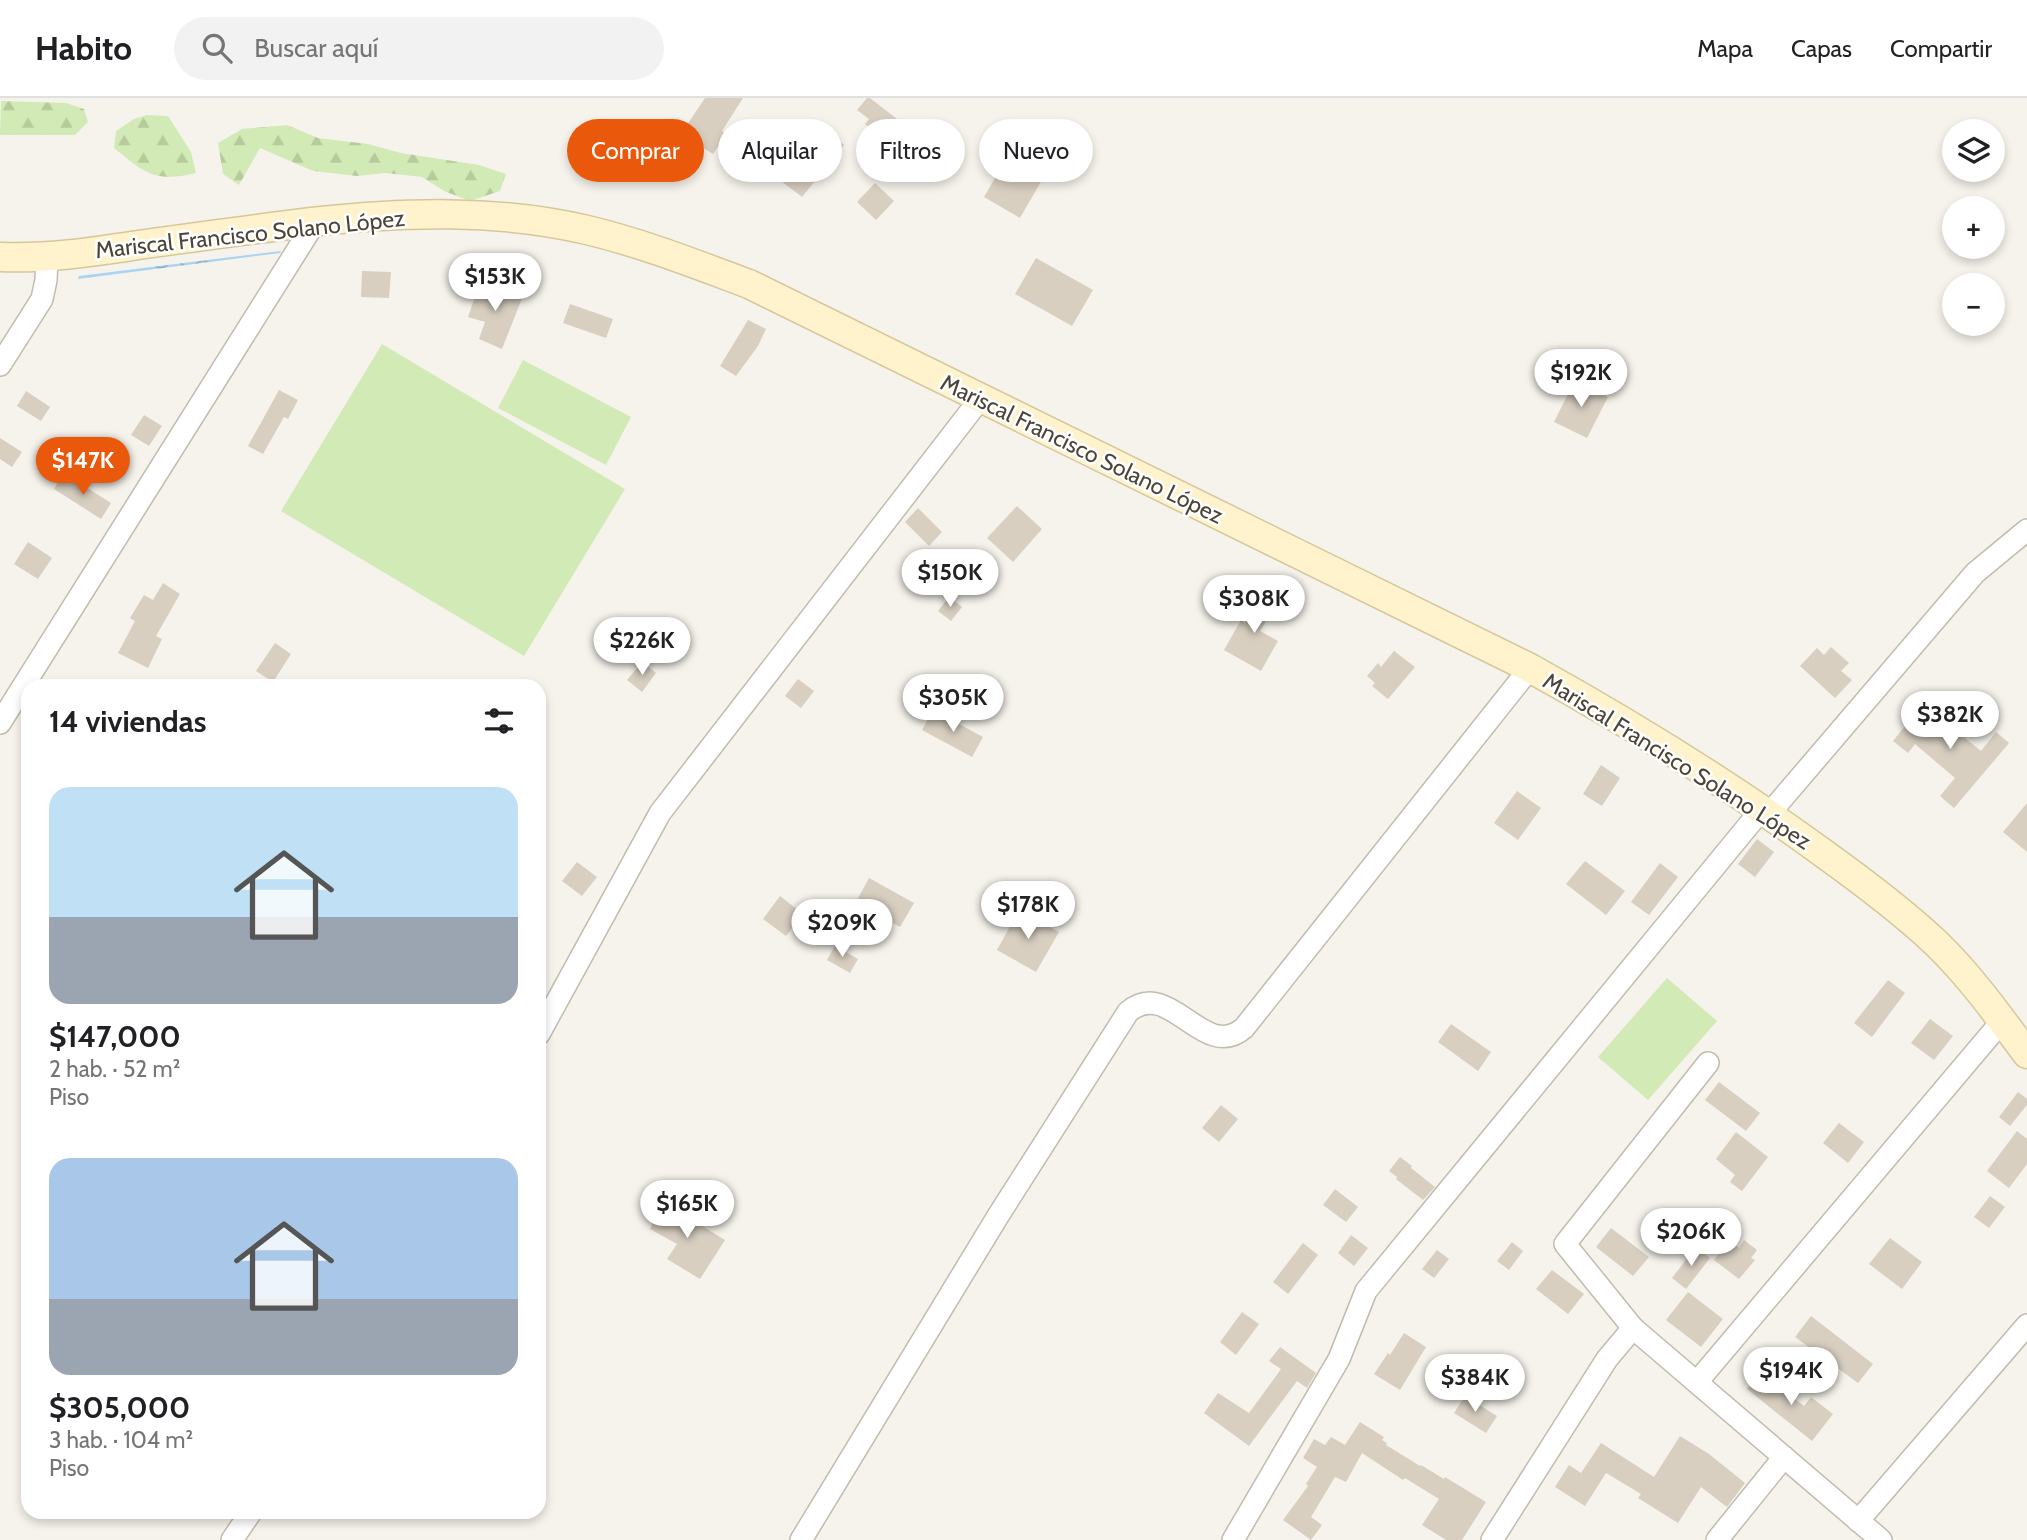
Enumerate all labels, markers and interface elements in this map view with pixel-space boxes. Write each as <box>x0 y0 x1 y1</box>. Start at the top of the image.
search box <box>174 17 664 80</box>
text: Habito <box>35 28 132 68</box>
icon: search <box>198 29 236 67</box>
text: Buscar aquí <box>254 32 378 64</box>
text: Mapa <box>1697 34 1753 63</box>
text: Capas <box>1791 34 1852 63</box>
text: Compartir <box>1890 34 1992 63</box>
chip: Comprar <box>567 119 704 182</box>
chip: Alquilar <box>718 119 842 182</box>
chip: Filtros <box>856 119 965 182</box>
chip: Nuevo <box>979 119 1093 182</box>
map controls <box>1942 119 2005 336</box>
button: layers <box>1942 119 2005 182</box>
button: + <box>1942 196 2005 259</box>
street label: Mariscal Francisco Solano López <box>94 204 406 264</box>
pin: $153K <box>446 254 544 313</box>
text: $153K <box>465 262 526 290</box>
button: − <box>1942 273 2005 336</box>
pin: $192K <box>1532 350 1630 409</box>
text: $192K <box>1550 358 1612 386</box>
street label: Mariscal Francisco Solano López <box>936 368 1228 530</box>
pin: $147K <box>34 438 132 497</box>
text: $147K <box>52 446 114 474</box>
pin: $150K <box>901 550 999 609</box>
text: $150K <box>918 558 982 586</box>
pin: $308K <box>1205 575 1303 635</box>
text: $308K <box>1219 584 1289 612</box>
pin: $226K <box>593 618 691 677</box>
text: $226K <box>609 626 675 654</box>
street label: Mariscal Francisco Solano López <box>1538 667 1816 855</box>
pin: $305K <box>904 674 1002 734</box>
text: $305K <box>919 683 987 711</box>
pin: $382K <box>1901 692 1999 751</box>
text: $382K <box>1917 700 1983 728</box>
icon: filters <box>480 702 518 740</box>
text: 14 viviendas <box>49 703 206 740</box>
icon: home <box>221 832 347 958</box>
pin: $178K <box>979 882 1077 941</box>
text: $178K <box>997 890 1059 918</box>
pin: $209K <box>793 900 891 959</box>
text: $209K <box>807 908 877 936</box>
text: $147,000 <box>49 1018 181 1055</box>
text: 2 hab. · 52 m² <box>49 1055 180 1083</box>
text: Piso <box>49 1083 89 1111</box>
pin: $165K <box>638 1180 736 1240</box>
text: $165K <box>656 1189 718 1217</box>
icon: home <box>221 1203 347 1329</box>
pin: $206K <box>1642 1208 1740 1268</box>
text: $206K <box>1656 1217 1726 1245</box>
pin: $194K <box>1742 1348 1840 1407</box>
pin: $384K <box>1426 1354 1524 1414</box>
text: $194K <box>1759 1356 1823 1384</box>
text: $384K <box>1441 1363 1509 1391</box>
text: $305,000 <box>49 1389 190 1426</box>
text: 3 hab. · 104 m² <box>49 1426 193 1454</box>
text: Piso <box>49 1454 89 1482</box>

